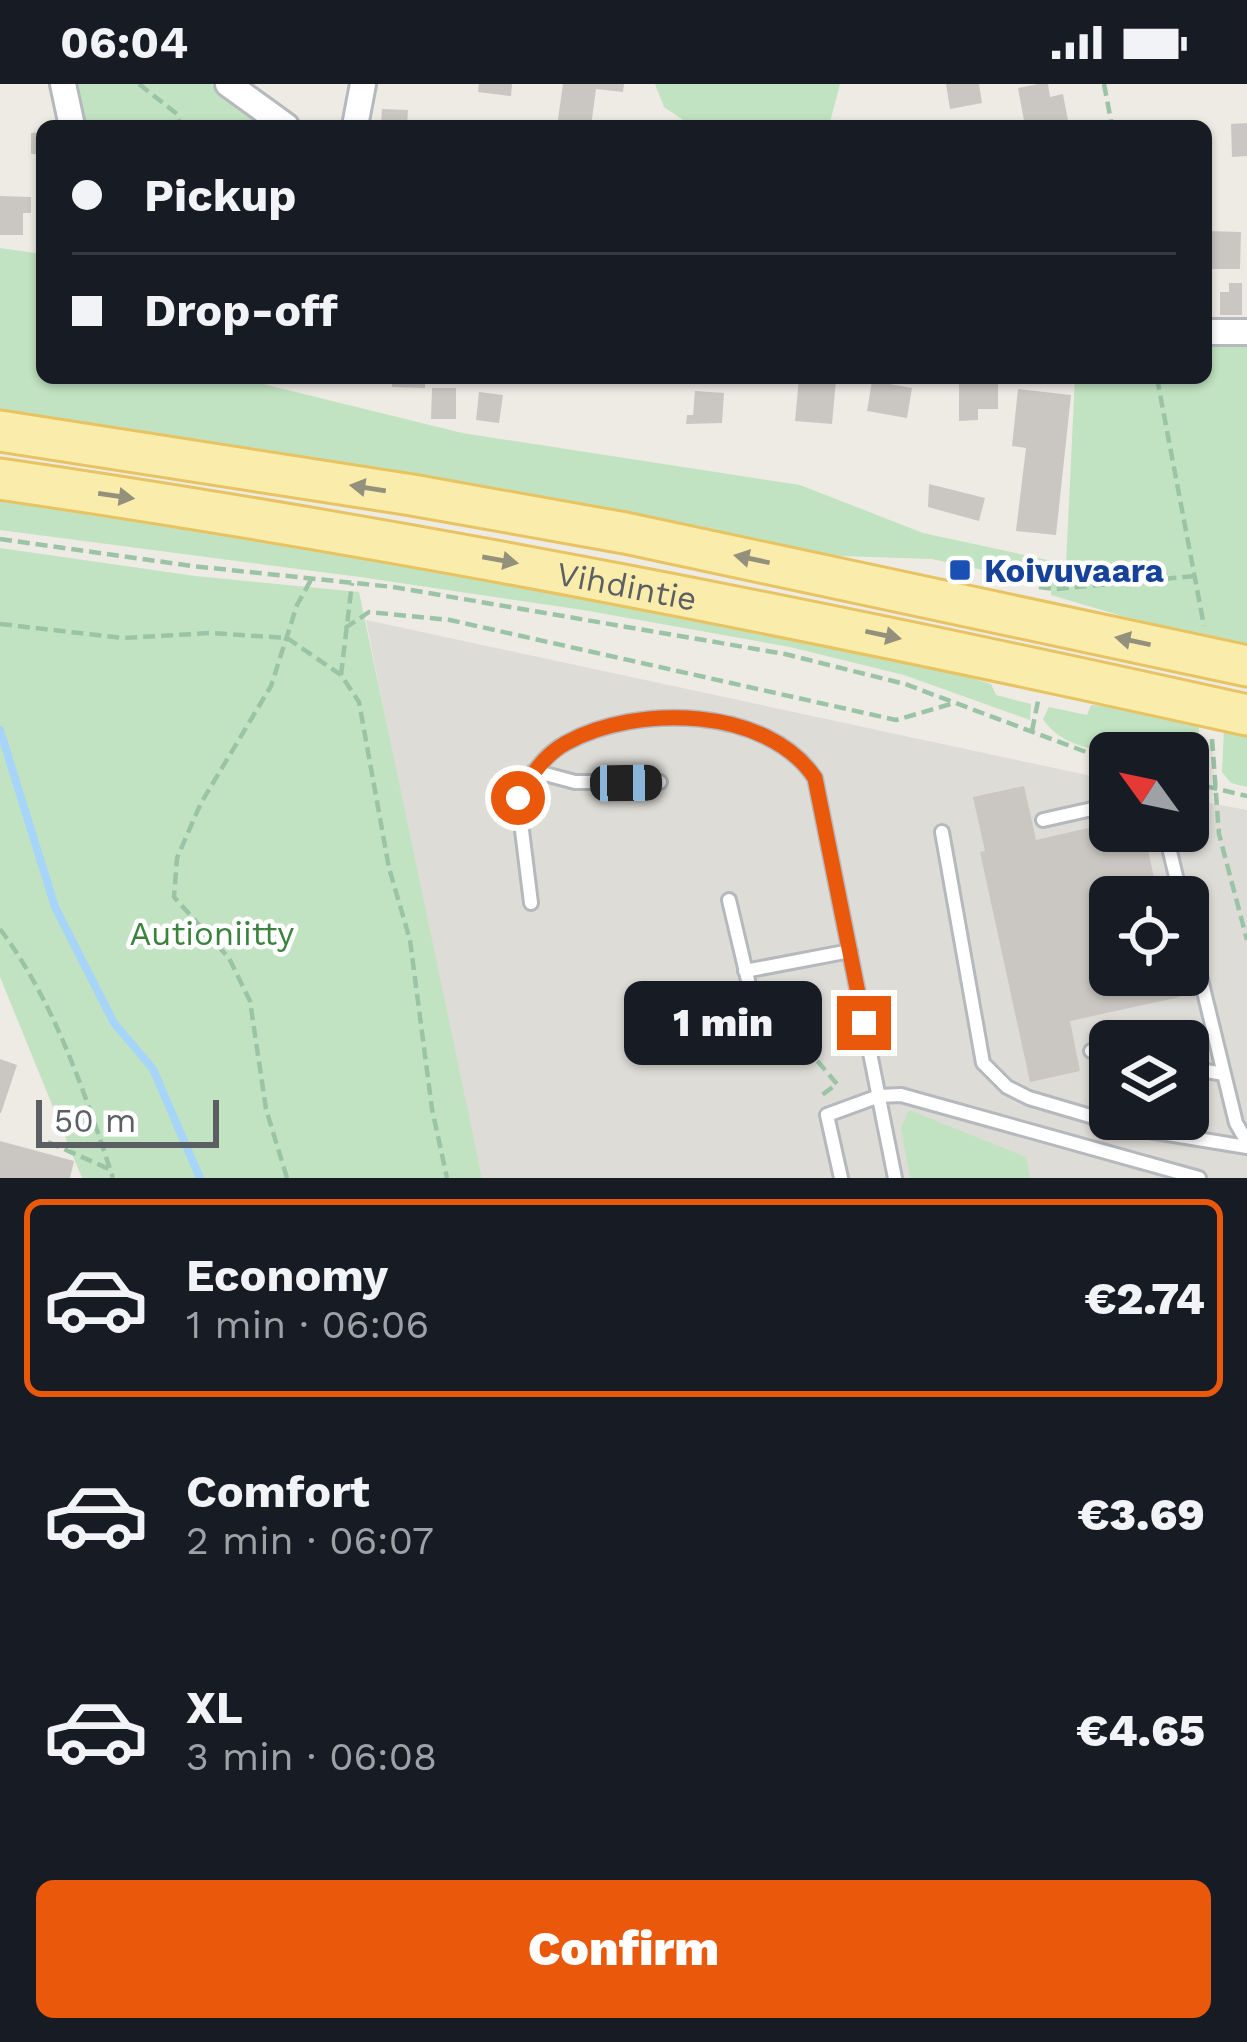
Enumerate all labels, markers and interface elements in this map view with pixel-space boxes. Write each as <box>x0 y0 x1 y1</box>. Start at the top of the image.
text: 06:04 <box>60 16 188 69</box>
text: Pickup <box>144 169 296 222</box>
text: Drop-off <box>144 284 338 337</box>
one-way arrow <box>349 478 386 497</box>
one-way arrow <box>98 487 135 506</box>
one-way arrow <box>732 549 770 568</box>
one-way arrow <box>482 551 520 570</box>
place label: Koivuvaara <box>984 551 1164 590</box>
street label: Vihdintie <box>554 553 700 618</box>
marker: Koivuvaara <box>947 557 973 583</box>
one-way arrow <box>865 626 903 645</box>
one-way arrow <box>1113 630 1151 649</box>
north arrow <box>1089 732 1209 852</box>
map controls <box>1089 732 1209 1140</box>
car <box>590 764 662 802</box>
route start <box>491 771 545 825</box>
button: locate <box>1089 876 1209 996</box>
park label: Autioniitty <box>130 914 294 953</box>
callout: 1 min <box>624 981 822 1065</box>
route end <box>837 996 891 1050</box>
text: 1 min <box>673 1000 773 1045</box>
button: layers <box>1089 1020 1209 1140</box>
scale bar <box>36 1094 219 1147</box>
text: 50 m <box>54 1101 136 1140</box>
icon: car <box>42 1244 150 1352</box>
text: Economy <box>186 1249 388 1302</box>
text: €2.74 <box>1085 1272 1205 1325</box>
text: 1 min · 06:06 <box>186 1302 429 1347</box>
icon: car <box>42 1460 150 1568</box>
text: Comfort <box>186 1465 370 1518</box>
text: €3.69 <box>1078 1488 1205 1541</box>
text: 2 min · 06:07 <box>186 1518 434 1563</box>
icon: car <box>42 1676 150 1784</box>
text: XL <box>186 1681 243 1734</box>
text: €4.65 <box>1076 1704 1205 1757</box>
text: 3 min · 06:08 <box>186 1734 437 1779</box>
button: Confirm <box>36 1880 1211 2018</box>

